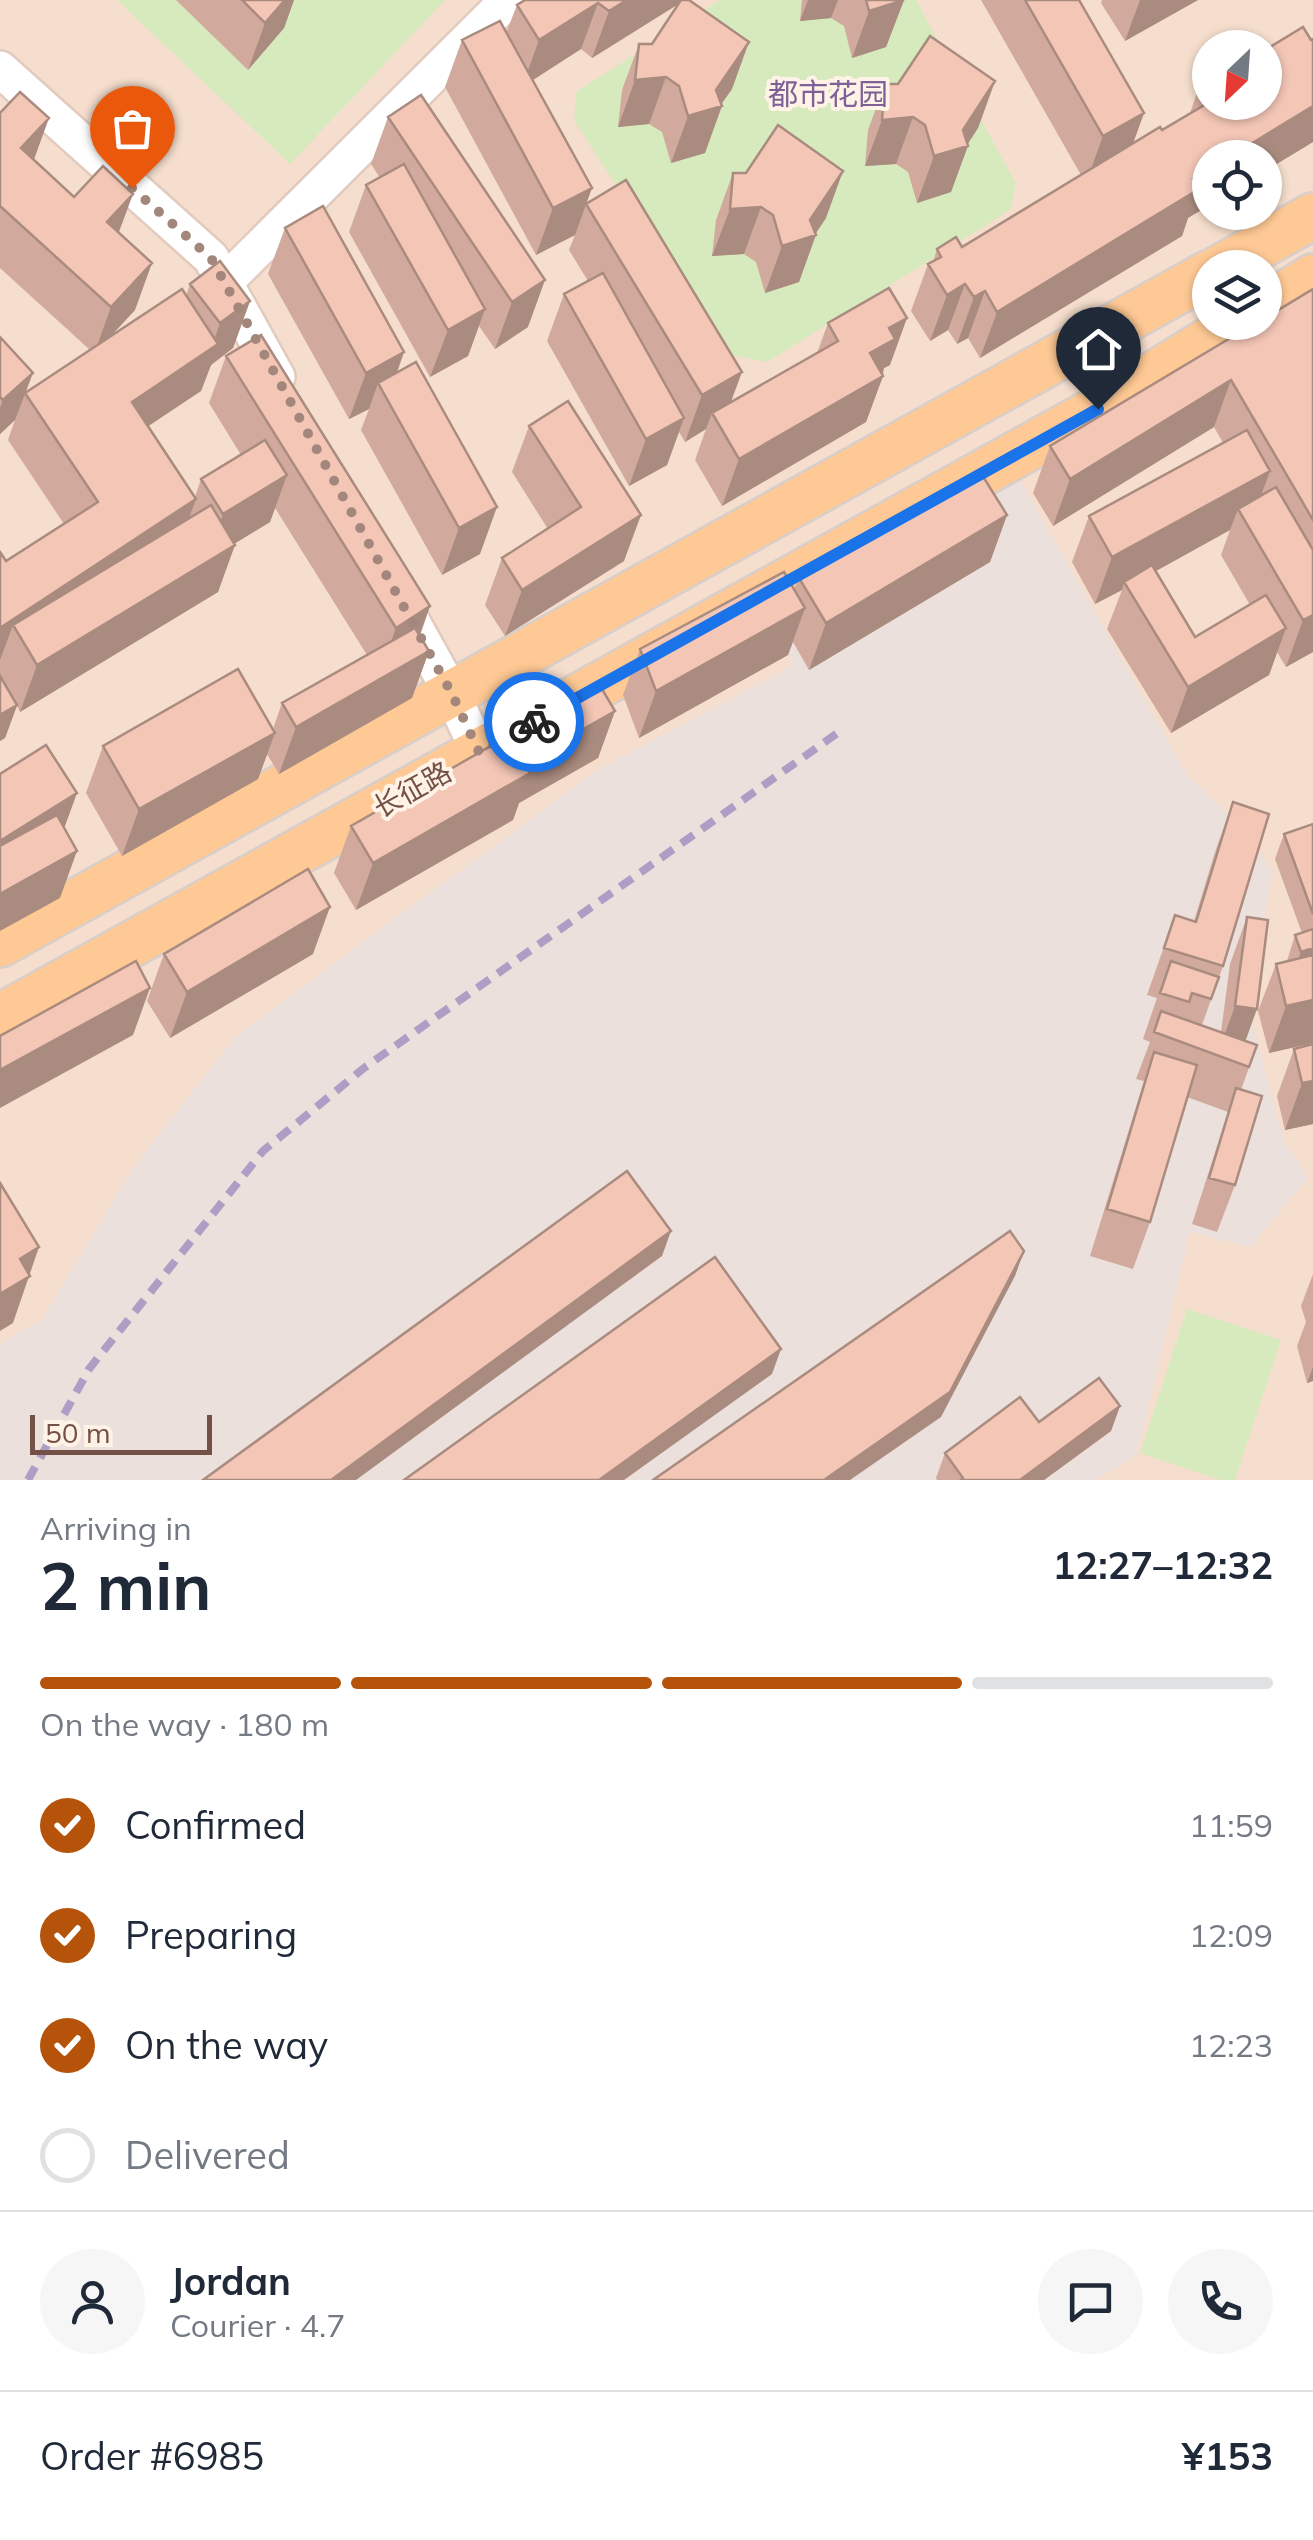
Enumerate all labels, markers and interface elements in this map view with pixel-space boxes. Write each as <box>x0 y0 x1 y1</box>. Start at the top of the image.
north arrow <box>1192 30 1282 120</box>
map controls <box>1192 30 1282 340</box>
district label: 都市花园 <box>768 75 888 113</box>
pin <box>90 86 175 189</box>
icon: bag <box>105 101 160 156</box>
button: locate <box>1192 140 1282 230</box>
button: layers <box>1192 250 1282 340</box>
pin <box>1056 307 1141 410</box>
icon: home <box>1071 322 1126 377</box>
courier <box>484 672 584 772</box>
icon: bike <box>507 695 562 750</box>
street label: 长征路 <box>367 753 457 825</box>
scale bar <box>30 1410 212 1454</box>
text: 50 m <box>45 1415 111 1450</box>
text: Arriving in <box>40 1508 192 1548</box>
text: 12:27–12:32 <box>1053 1541 1273 1589</box>
text: 2 min <box>40 1545 211 1626</box>
text: On the way · 180 m <box>40 1704 329 1744</box>
icon: check <box>40 1798 95 1853</box>
text: Confirmed <box>125 1801 306 1849</box>
text: 11:59 <box>1189 1805 1273 1845</box>
icon: check <box>40 1908 95 1963</box>
text: Preparing <box>125 1911 297 1959</box>
text: 12:09 <box>1189 1915 1273 1955</box>
icon: check <box>40 2018 95 2073</box>
text: On the way <box>125 2021 328 2069</box>
text: 12:23 <box>1189 2025 1273 2065</box>
text: Delivered <box>125 2131 290 2179</box>
button: person <box>40 2249 145 2354</box>
button: chat <box>1038 2249 1143 2354</box>
button: phone <box>1168 2249 1273 2354</box>
text: Jordan <box>170 2257 291 2305</box>
text: Courier · 4.7 <box>170 2305 346 2345</box>
text: Order #6985 <box>40 2432 264 2480</box>
text: ¥153 <box>1182 2432 1273 2480</box>

